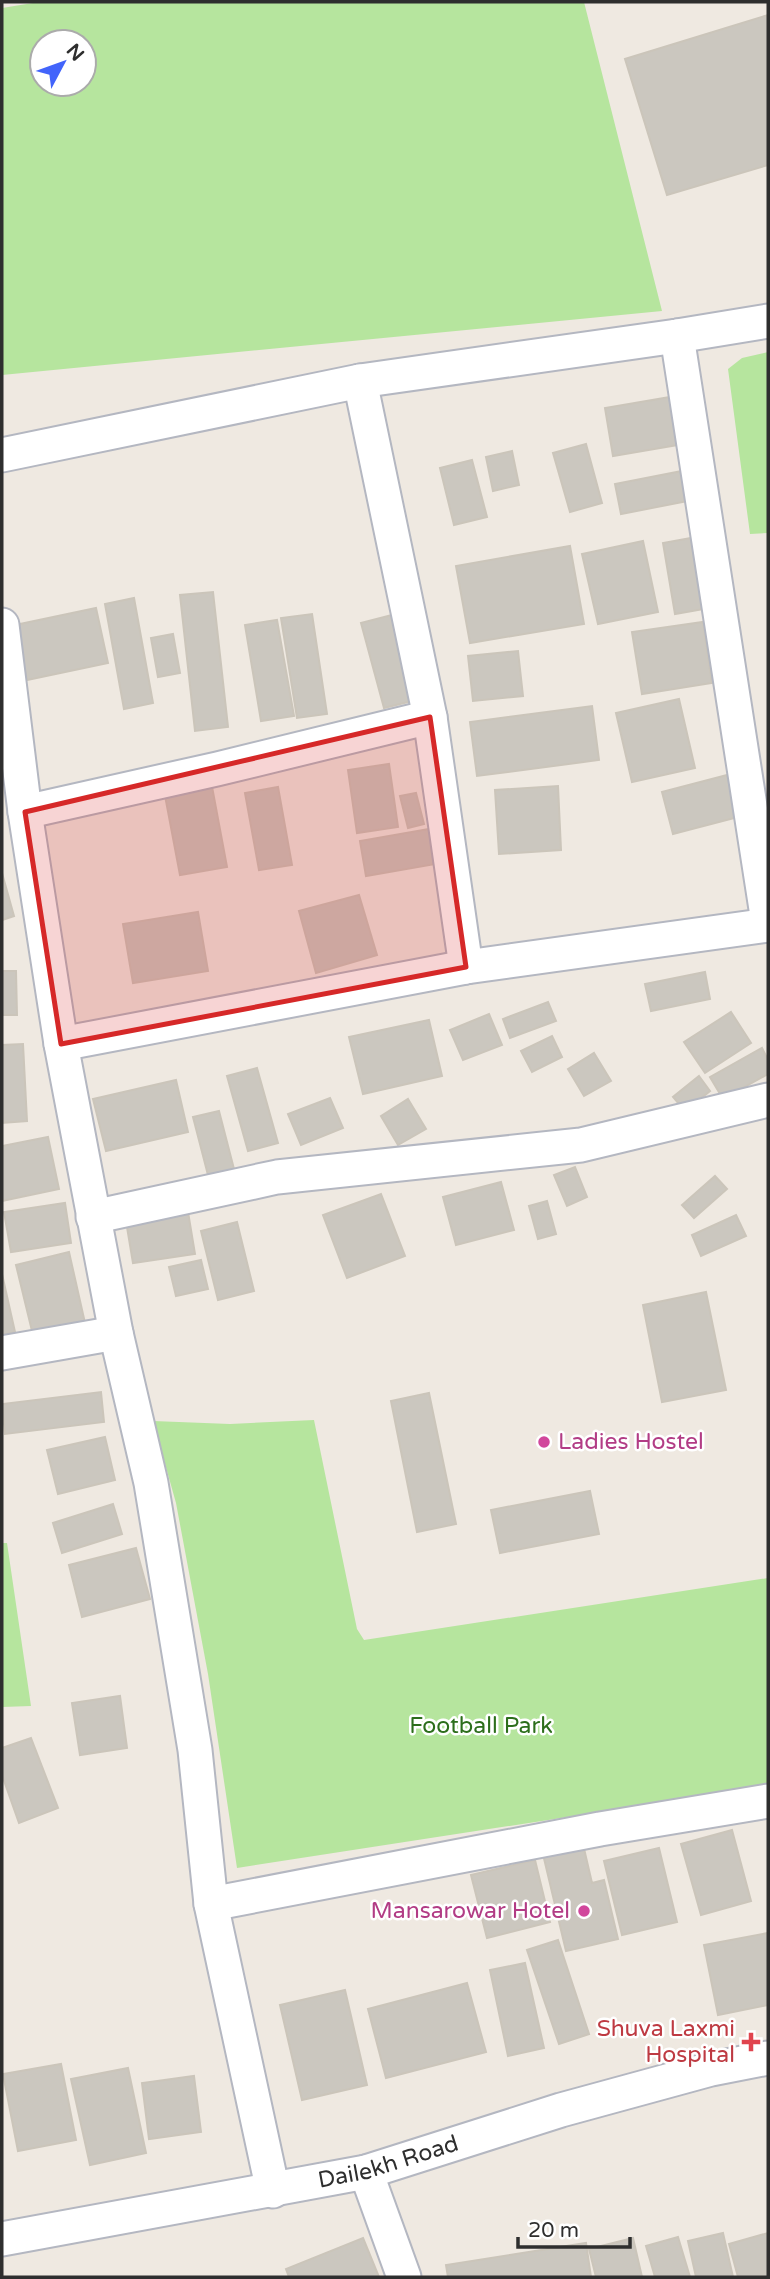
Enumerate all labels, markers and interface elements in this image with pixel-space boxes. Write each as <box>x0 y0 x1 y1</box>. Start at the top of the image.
north arrow <box>28 28 98 98</box>
text: N <box>62 40 88 65</box>
place label: Ladies Hostel <box>558 1428 704 1456</box>
marker: Ladies Hostel <box>536 1434 552 1450</box>
park label: Football Park <box>409 1712 553 1740</box>
place label: Mansarowar Hotel <box>370 1897 570 1925</box>
marker: Mansarowar Hotel <box>576 1903 592 1919</box>
place label: Shuva Laxmi Hospital <box>597 2015 735 2069</box>
marker: Shuva Laxmi Hospital <box>741 2032 761 2052</box>
street label: Dailekh Road <box>316 2129 462 2195</box>
scale bar <box>518 2206 630 2250</box>
text: 20 m <box>528 2218 579 2243</box>

